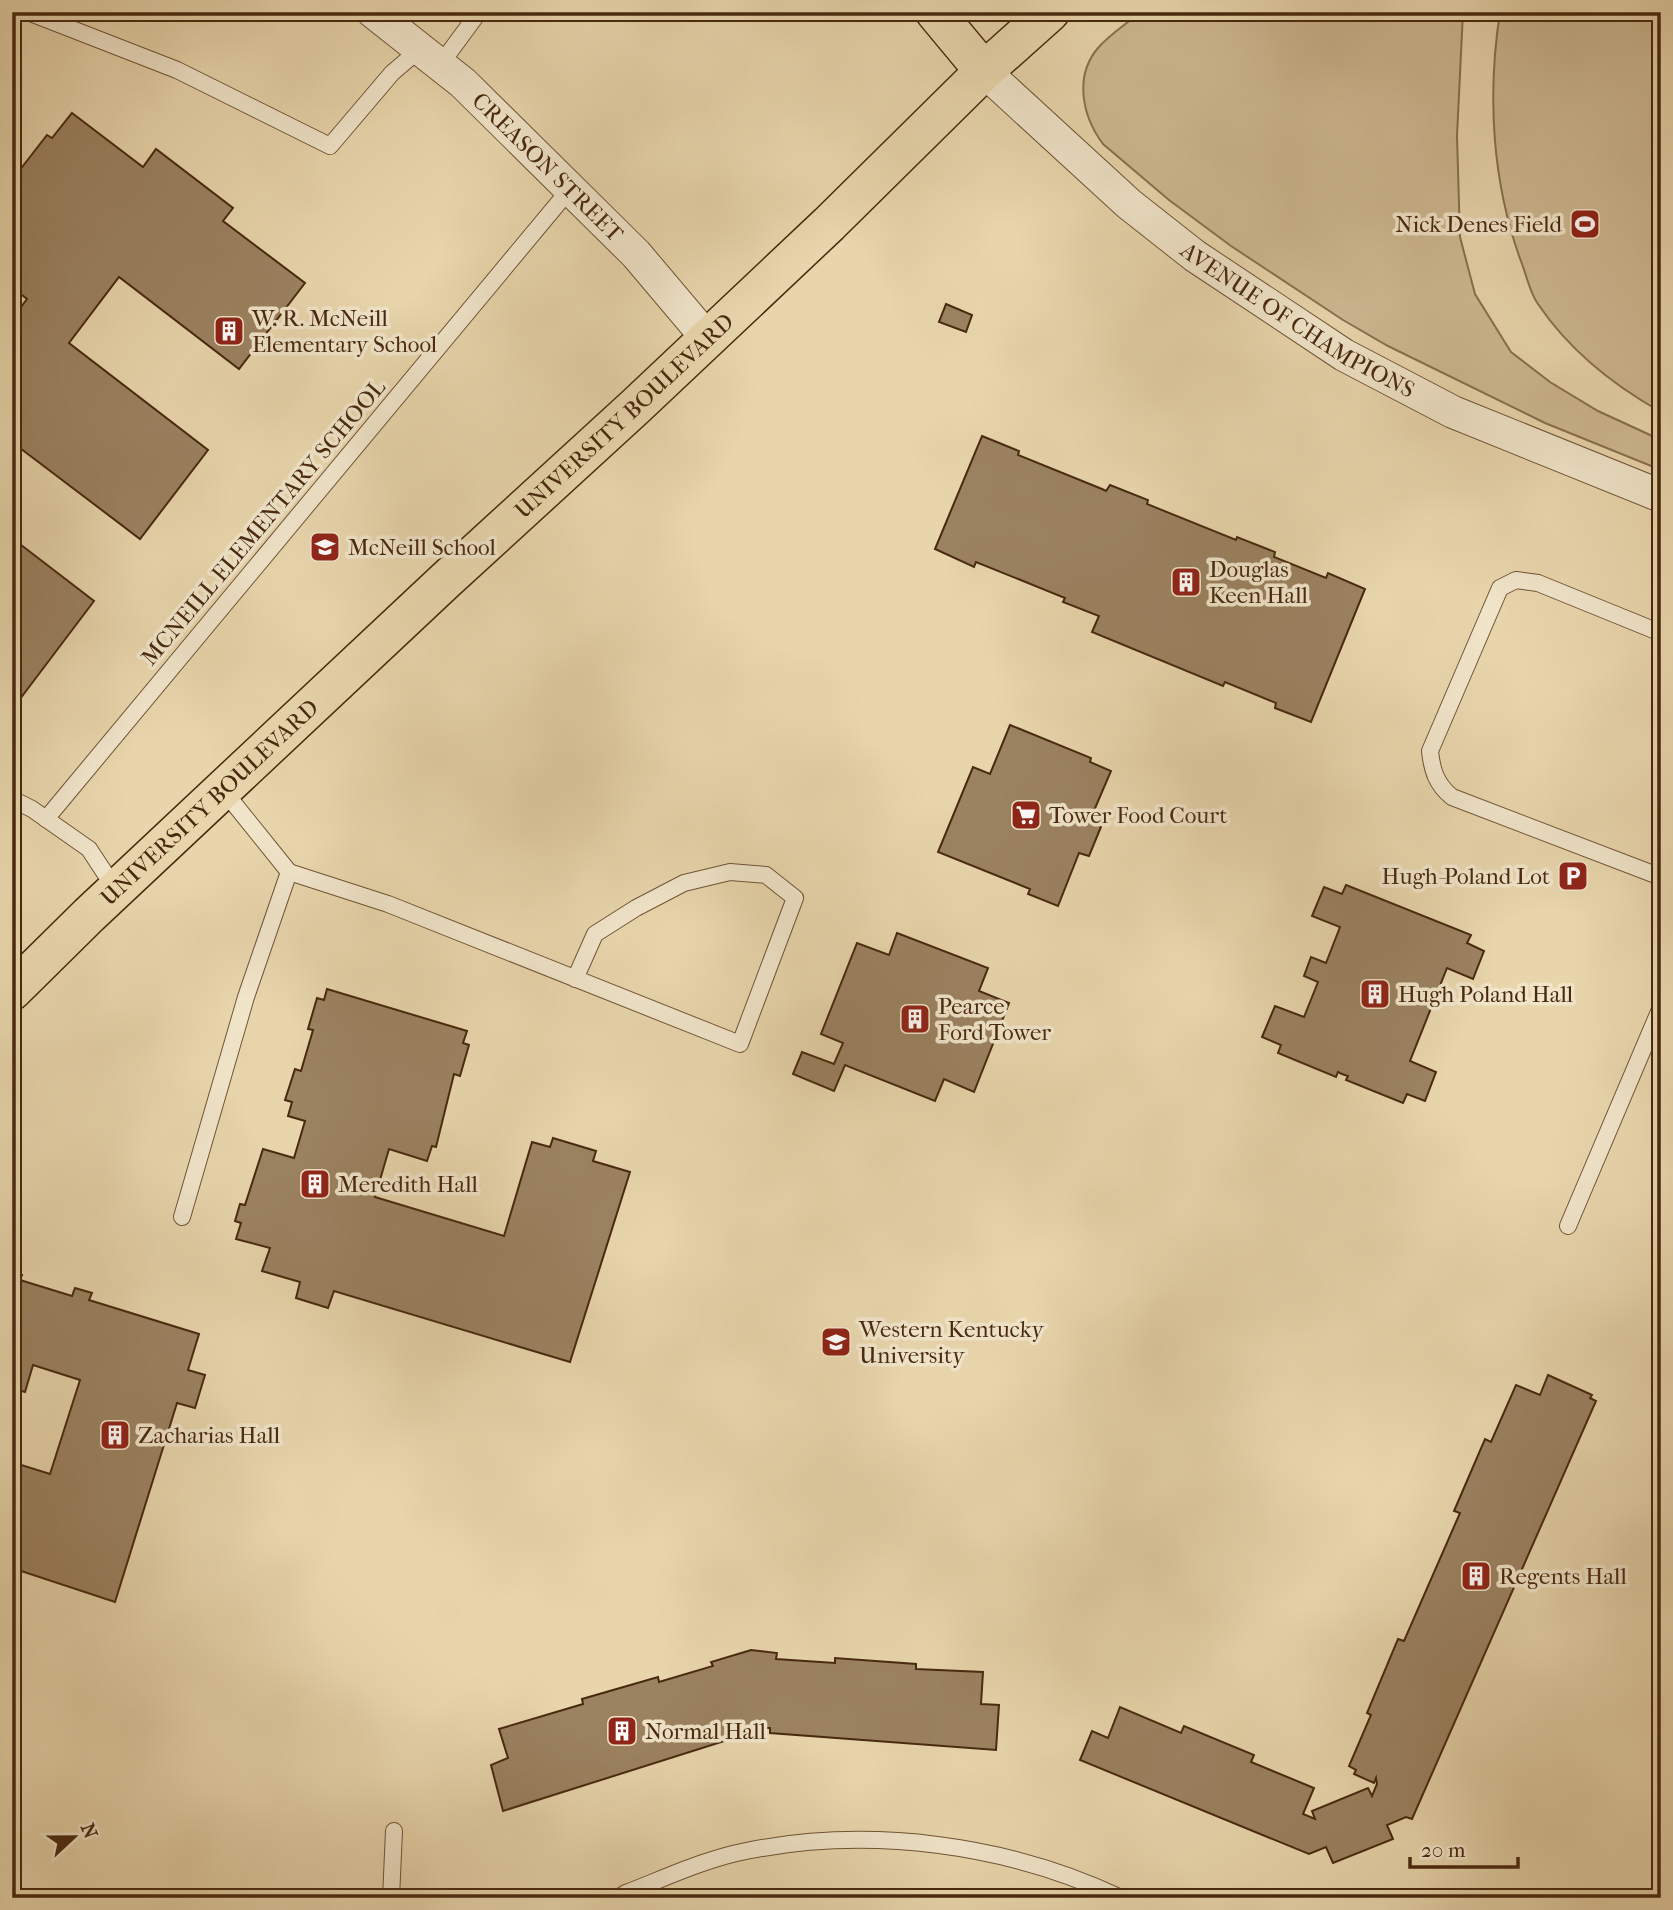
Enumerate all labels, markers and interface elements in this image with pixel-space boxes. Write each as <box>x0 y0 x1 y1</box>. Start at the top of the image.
street label: CREASON STREET <box>467 87 629 248</box>
sports icon: Nick Denes Field <box>1568 207 1602 241</box>
place label: Nick Denes Field <box>1395 211 1562 238</box>
street label: AVENUE OF CHAMPIONS <box>1174 236 1419 404</box>
place label: W. R. McNeill Elementary School <box>251 305 438 358</box>
street label: UNIVERSITY BOULEVARD <box>509 308 739 524</box>
building icon: W. R. McNeill Elementary School <box>212 314 246 348</box>
street label: MCNEILL ELEMENTARY SCHOOL <box>136 374 391 671</box>
school or university icon: McNeill School <box>308 530 342 564</box>
place label: McNeill School <box>348 534 497 561</box>
place label: Douglas Keen Hall <box>1209 556 1309 609</box>
building icon: Douglas Keen Hall <box>1169 565 1203 599</box>
street label: UNIVERSITY BOULEVARD <box>95 694 324 911</box>
supermarket icon: Tower Food Court <box>1009 798 1043 832</box>
place label: Tower Food Court <box>1049 802 1227 829</box>
parking icon: Hugh-Poland Lot <box>1556 859 1590 893</box>
place label: Hugh-Poland Lot <box>1382 863 1550 890</box>
building icon: Hugh Poland Hall <box>1358 977 1392 1011</box>
place label: Hugh Poland Hall <box>1398 981 1574 1008</box>
place label: Pearce Ford Tower <box>938 993 1051 1046</box>
building icon: Pearce Ford Tower <box>898 1002 932 1036</box>
building icon: Meredith Hall <box>298 1167 332 1201</box>
place label: Meredith Hall <box>338 1171 479 1198</box>
place label: Western Kentucky University <box>858 1316 1045 1369</box>
school or university icon: Western Kentucky University <box>819 1325 853 1359</box>
building icon: Zacharias Hall <box>98 1418 132 1452</box>
place label: Zacharias Hall <box>138 1422 281 1449</box>
building icon: Regents Hall <box>1459 1559 1493 1593</box>
place label: Regents Hall <box>1499 1563 1627 1590</box>
building icon: Normal Hall <box>605 1714 639 1748</box>
place label: Normal Hall <box>645 1718 767 1745</box>
north arrow <box>38 1801 108 1871</box>
text: N <box>76 1820 102 1842</box>
scale bar <box>1410 1826 1519 1870</box>
text: 20 m <box>1421 1838 1466 1862</box>

